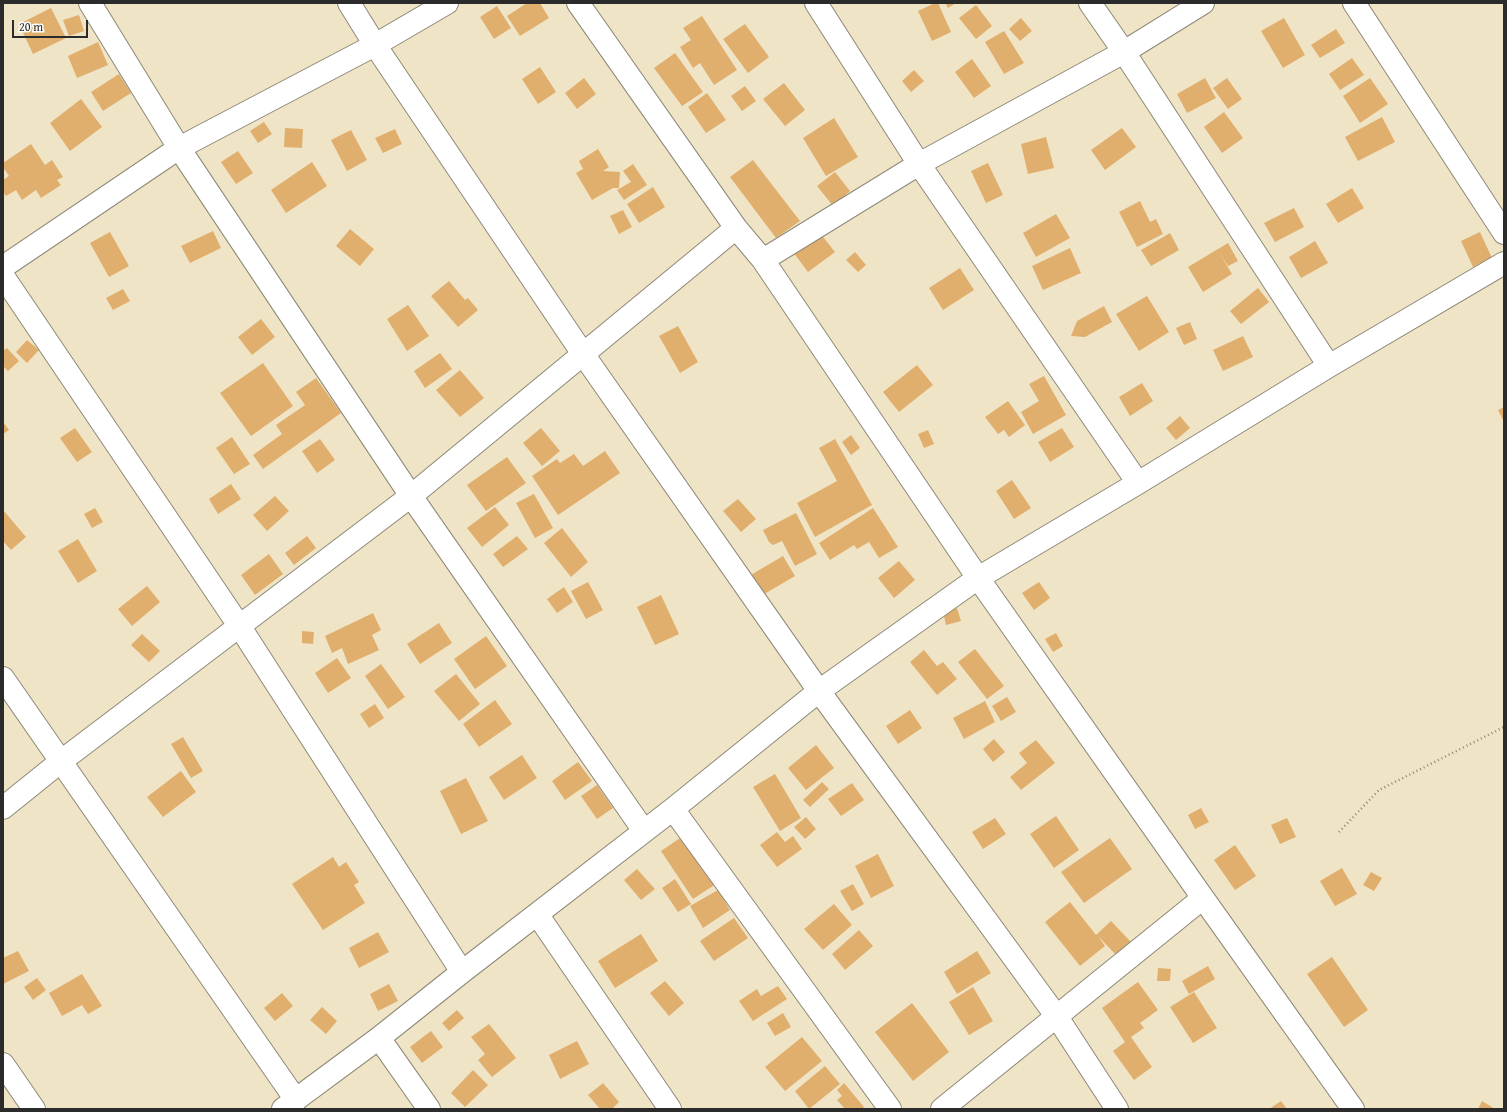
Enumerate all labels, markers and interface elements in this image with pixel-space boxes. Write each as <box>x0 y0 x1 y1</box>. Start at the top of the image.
scale bar <box>14 12 90 38</box>
text: 20 m <box>19 18 43 35</box>

